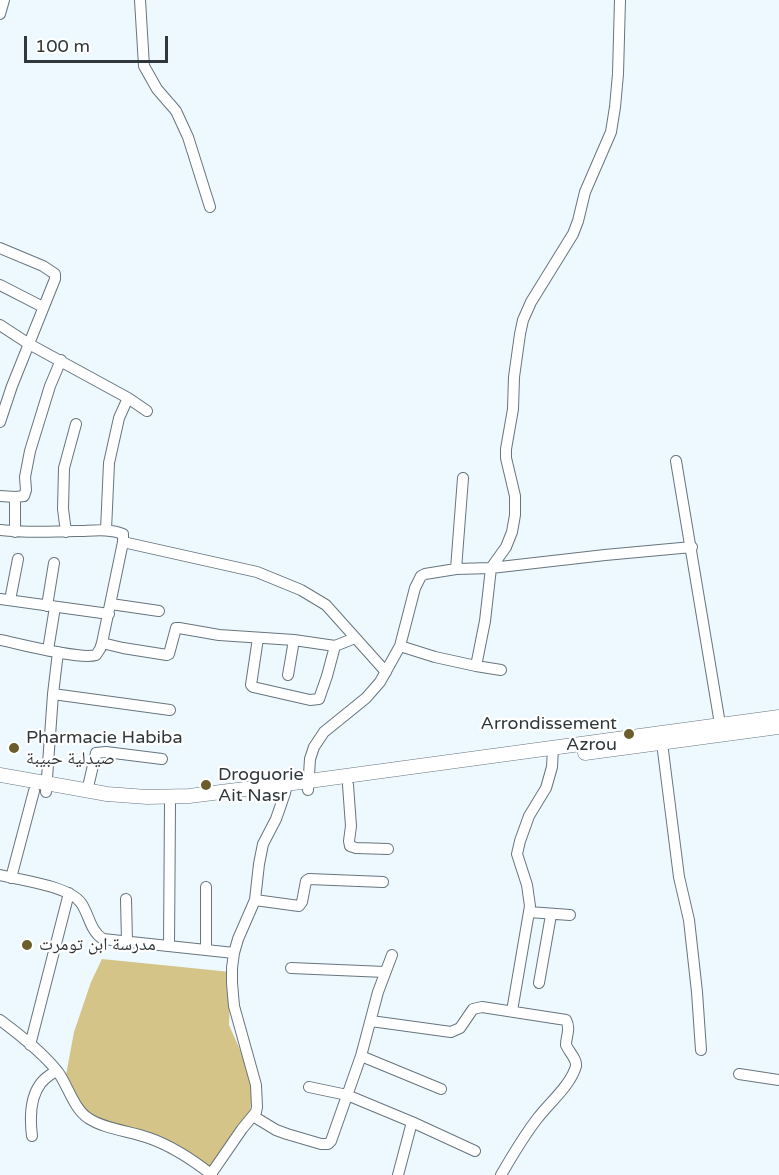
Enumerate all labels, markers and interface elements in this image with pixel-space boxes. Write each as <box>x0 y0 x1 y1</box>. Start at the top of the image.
scale bar <box>27 24 171 62</box>
text: 100 m <box>35 35 90 57</box>
place label: Arrondissement Azrou <box>481 713 617 756</box>
place label: Pharmacie Habiba صيدلية حبيبة <box>26 727 183 770</box>
marker: Arrondissement Azrou <box>622 727 636 741</box>
marker: Pharmacie Habiba صيدلية حبيبة <box>7 741 21 755</box>
place label: Droguorie Ait Nasr <box>218 764 304 806</box>
marker: Droguorie Ait Nasr <box>199 778 213 792</box>
place label: مدرسة ابن تومرت <box>39 934 156 956</box>
marker: مدرسة ابن تومرت <box>20 938 34 952</box>

